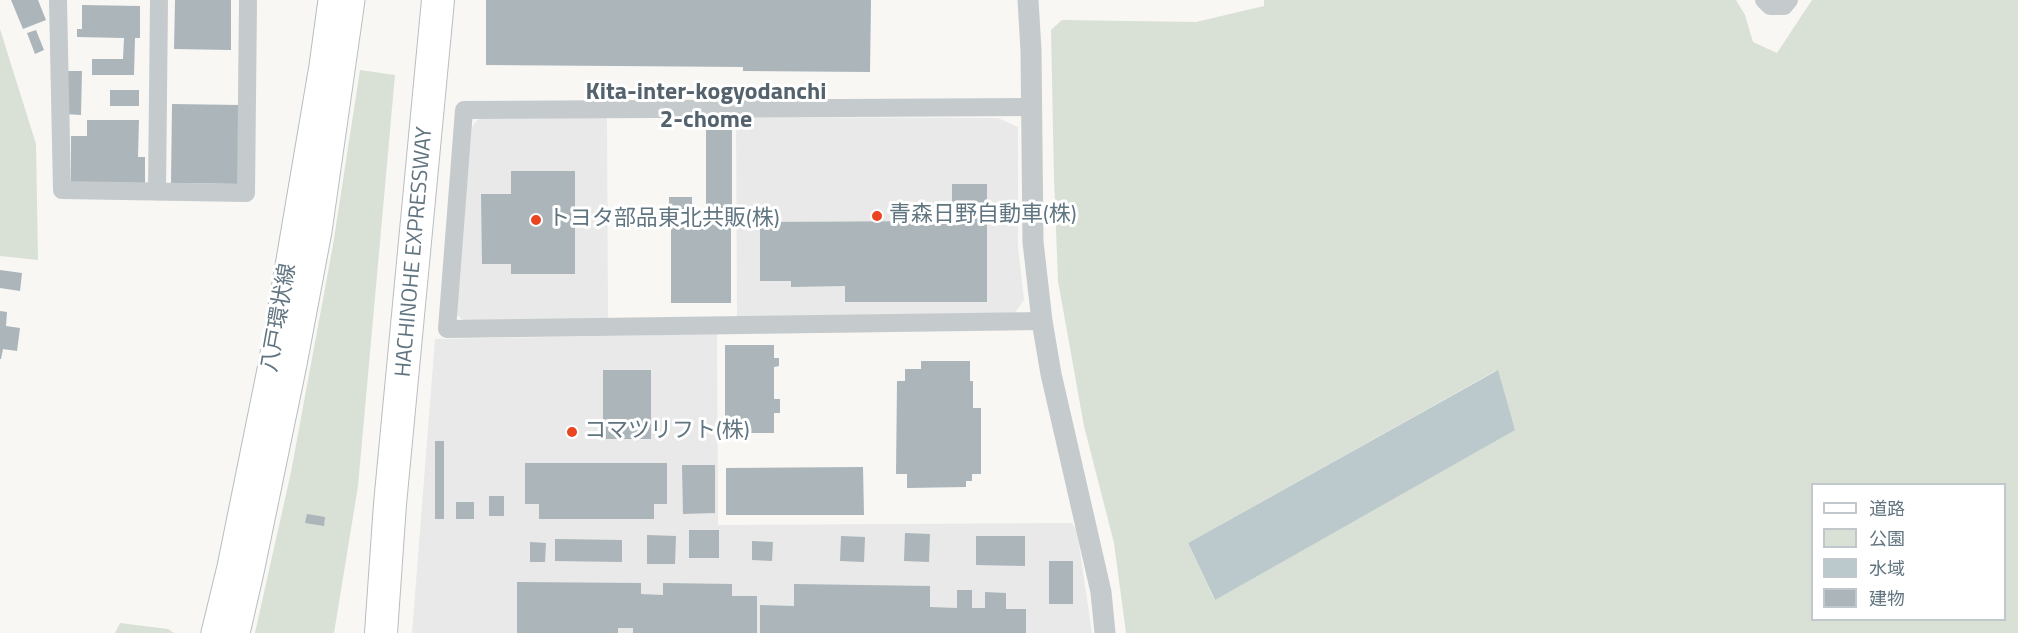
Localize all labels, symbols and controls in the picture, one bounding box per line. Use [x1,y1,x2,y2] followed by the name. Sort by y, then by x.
[586,79,826,135] district label: Kita-inter-kogyodanchi 2-chome
[391,126,439,378] street label: HACHINOHE EXPRESSWAY
[889,203,1077,229] place label: 青森日野自動車(株)
[548,207,780,233] place label: トヨタ部品東北共販(株)
[870,209,884,223] marker: 青森日野自動車(株)
[529,213,543,227] marker: トヨタ部品東北共販(株)
[257,262,303,374] street label: 八戸環状線
[584,419,750,445] place label: コマツリフト(株)
[565,425,579,439] marker: コマツリフト(株)
[1811,483,2006,621] legend
[1869,495,1905,522] text: 道路
[1869,525,1905,552] text: 公園
[1869,555,1905,582] text: 水域
[1869,585,1905,612] text: 建物

